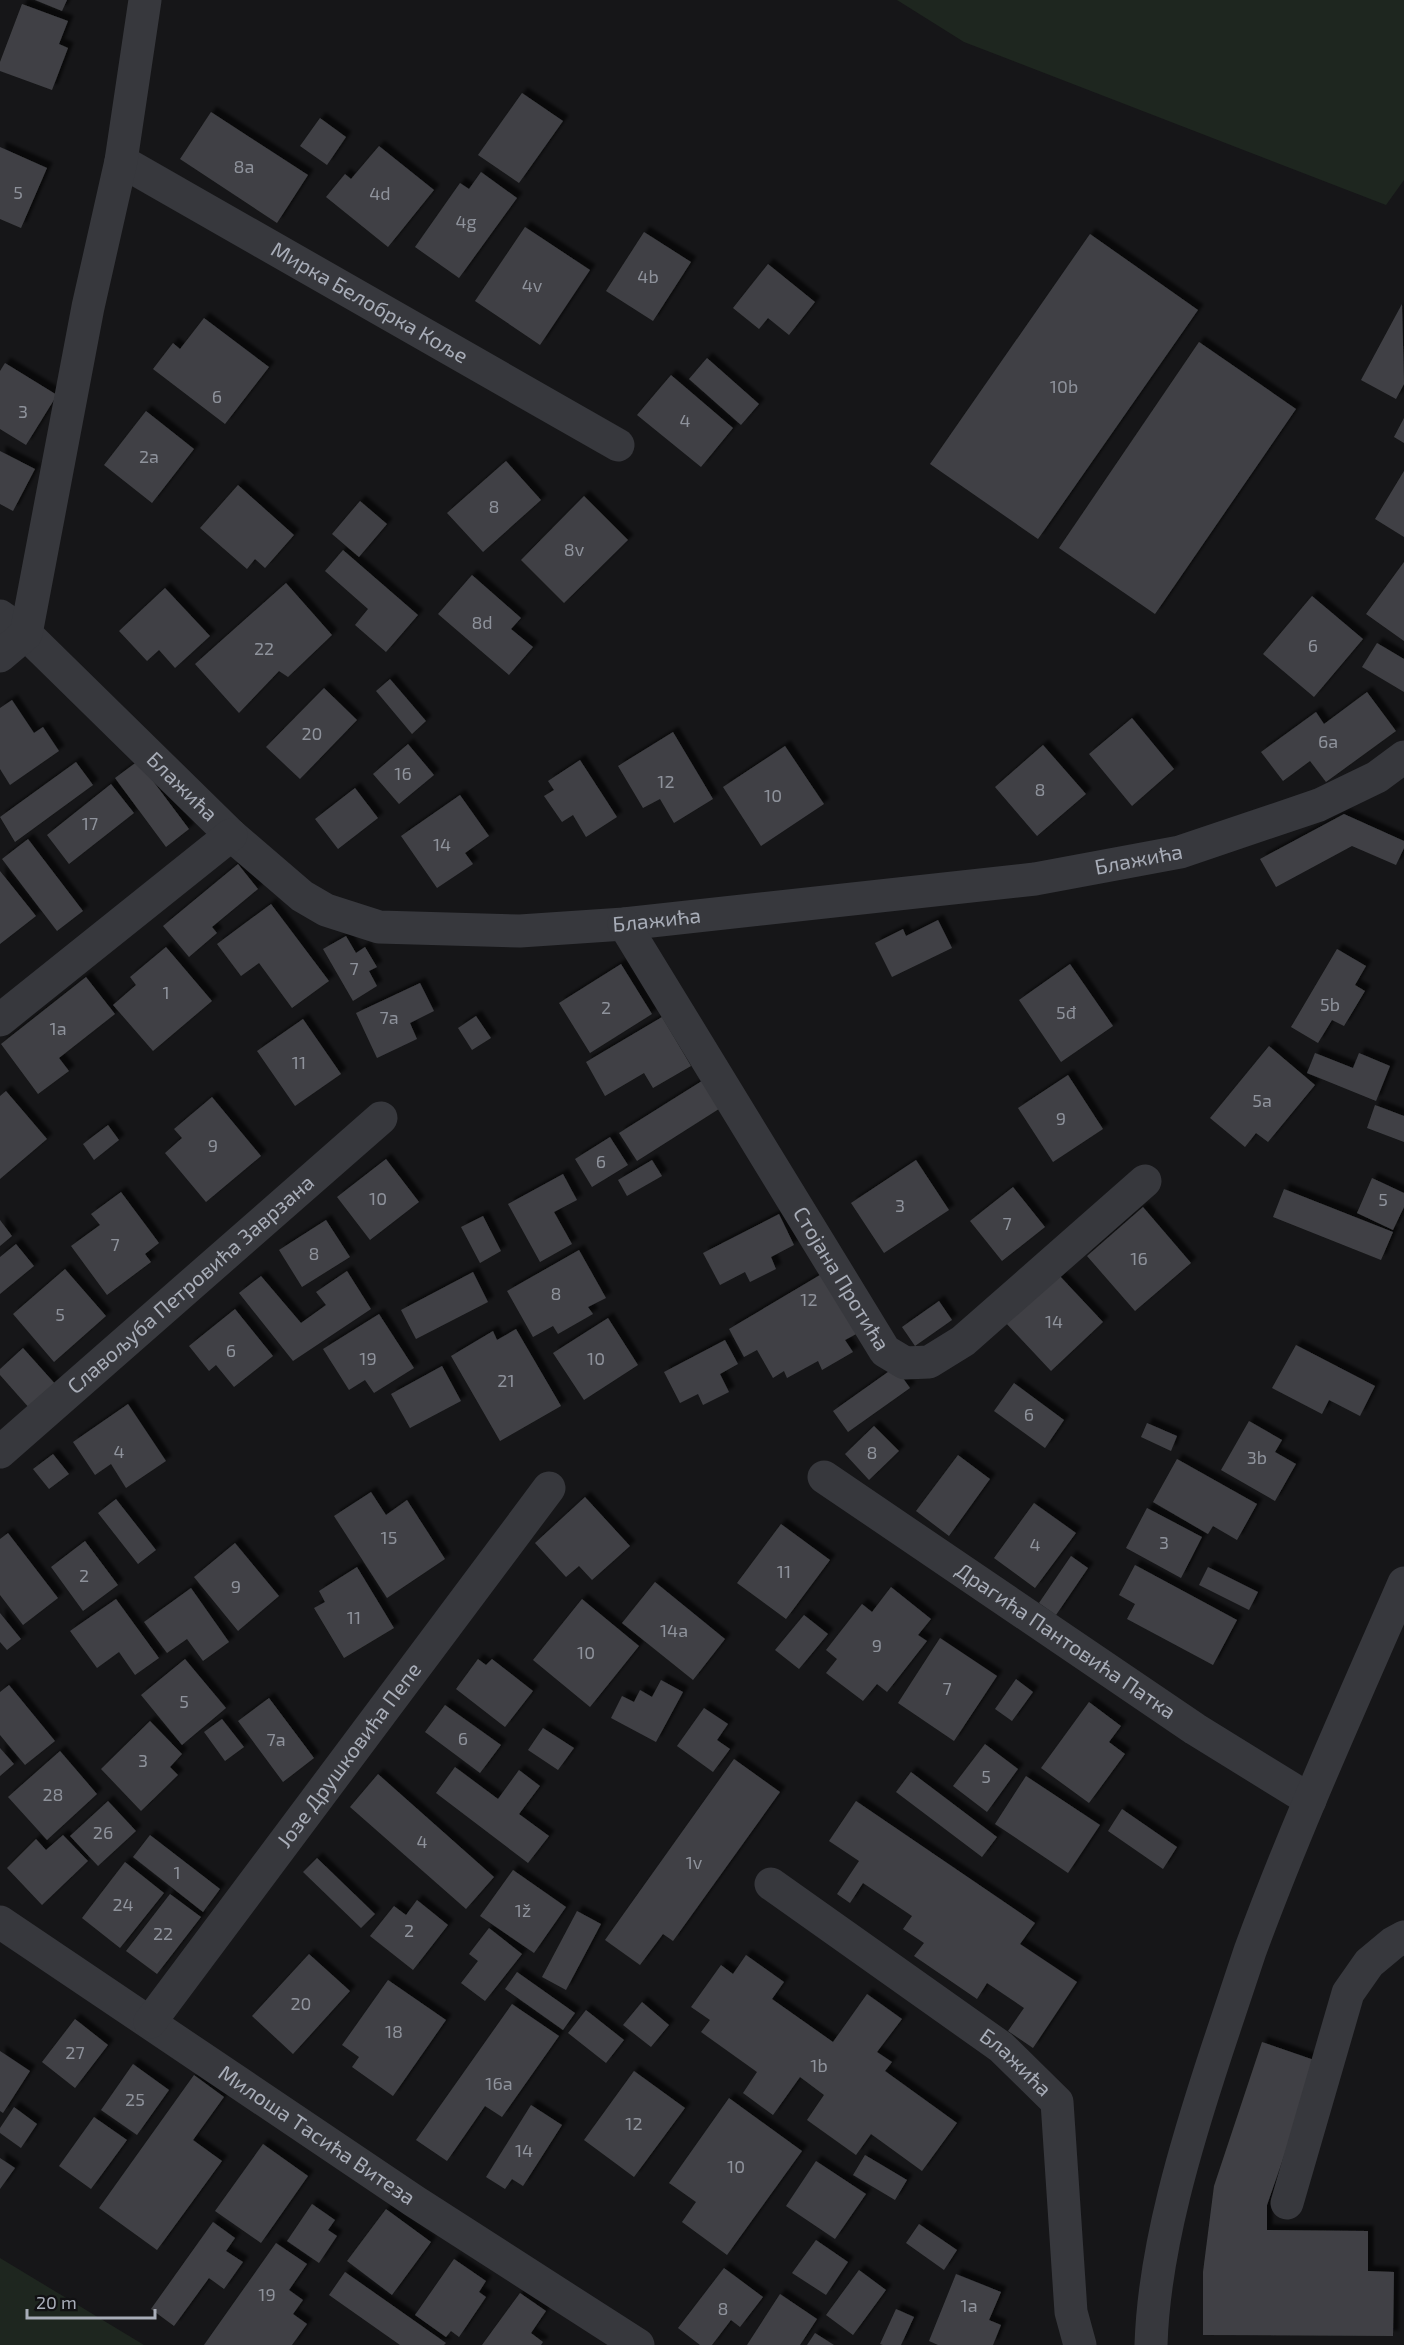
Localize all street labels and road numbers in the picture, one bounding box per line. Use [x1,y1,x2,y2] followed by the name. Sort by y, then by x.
[267,236,473,368] street label: Мирка Белобрка Коље
[143,746,223,826] street label: Блажића
[1092,838,1184,879] street label: Блажића
[612,902,702,936] street label: Блажића
[62,1169,318,1398] street label: Славољуба Петровића Заврзана
[789,1202,896,1355] street label: Стојана Протића
[952,1556,1181,1723] street label: Драгића Пантовића Патка
[271,1657,425,1852] street label: Јозе Друшковића Пепе
[976,2022,1058,2101] street label: Блажића
[215,2059,421,2209] street label: Милоша Тасића Витеза

